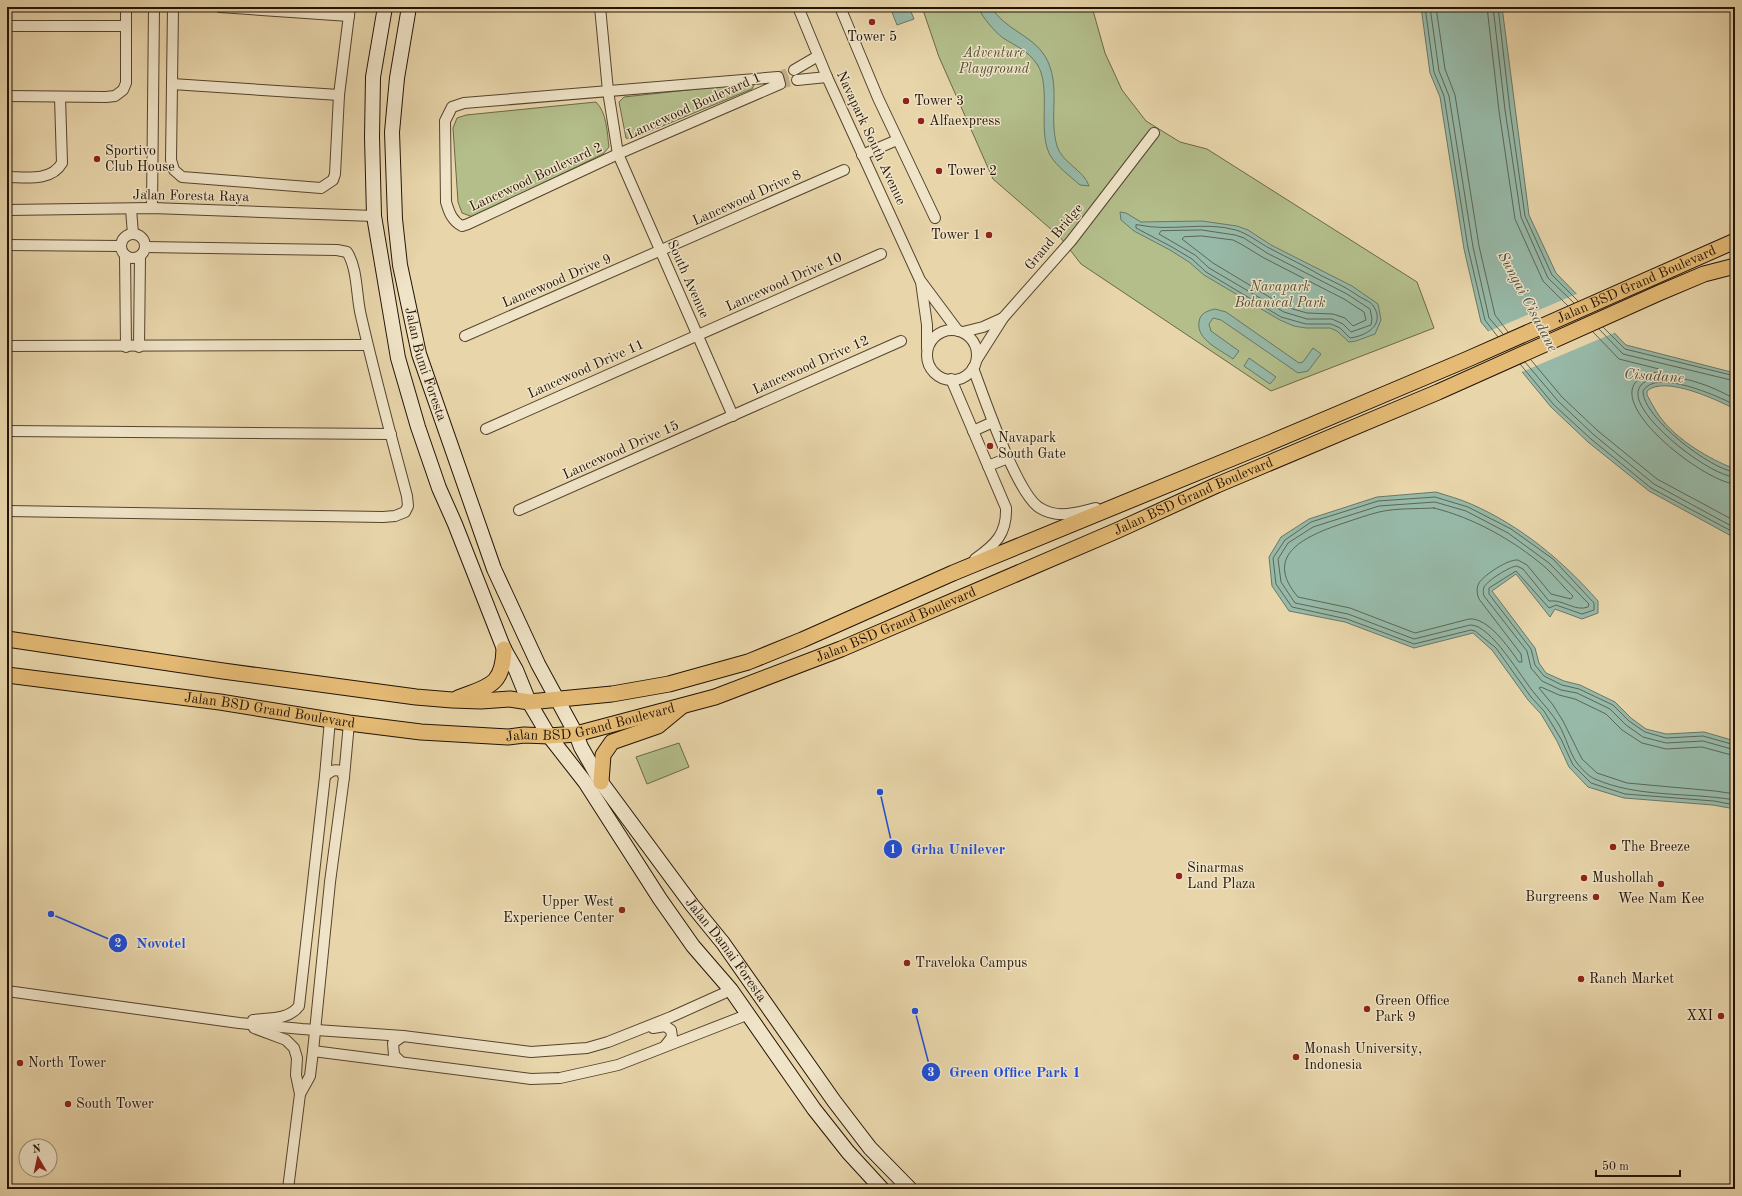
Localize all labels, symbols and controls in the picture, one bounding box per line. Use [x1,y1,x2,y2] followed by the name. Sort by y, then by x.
[867,17,877,27] marker: Tower 5
[847,30,897,44] place label: Tower 5
[958,46,1030,77] park label: Adventure Playground
[834,69,908,207] street label: Navapark South Avenue
[625,70,763,142] street label: Lancewood Boulevard 1
[914,94,964,108] place label: Tower 3
[901,96,911,106] marker: Tower 3
[929,114,1000,128] place label: Alfaexpress
[916,116,926,126] marker: Alfaexpress
[467,140,605,214] street label: Lancewood Boulevard 2
[105,144,175,174] place label: Sportivo Club House
[92,154,102,164] marker: Sportivo Club House
[947,164,997,178] place label: Tower 2
[934,166,944,176] marker: Tower 2
[691,168,803,228] street label: Lancewood Drive 8
[133,188,250,204] street label: Jalan Foresta Raya
[1022,201,1086,273] street label: Grand Bridge
[931,228,981,242] place label: Tower 1
[984,230,994,240] marker: Tower 1
[665,238,711,320] street label: South Avenue
[1554,243,1718,326] street label: Jalan BSD Grand Boulevard
[1494,249,1560,355] water label: Sungai Cisadane
[724,250,844,314] street label: Lancewood Drive 10
[500,252,614,310] street label: Lancewood Drive 9
[1233,280,1326,310] park label: Navapark Botanical Park
[402,306,449,423] street label: Jalan Bumi Foresta
[751,333,871,397] street label: Lancewood Drive 12
[526,337,646,401] street label: Lancewood Drive 11
[1623,367,1685,387] water label: Cisadane
[561,418,681,482] street label: Lancewood Drive 15
[998,431,1066,461] place label: Navapark South Gate
[985,441,995,451] marker: Navapark South Gate
[1112,455,1275,538] street label: Jalan BSD Grand Boulevard
[814,585,978,665] street label: Jalan BSD Grand Boulevard
[183,691,356,731] street label: Jalan BSD Grand Boulevard
[505,701,676,744] street label: Jalan BSD Grand Boulevard
[883,835,1013,862] callout: Grha Unilever
[1621,840,1690,854] place label: The Breeze
[1608,842,1618,852] marker: The Breeze
[911,843,1006,858] text: Grha Unilever
[890,844,896,856] text: 1
[1187,861,1255,891] place label: Sinarmas Land Plaza
[1174,871,1184,881] marker: Sinarmas Land Plaza
[1592,871,1654,885] place label: Mushollah
[1579,873,1589,883] marker: Mushollah
[1656,879,1666,889] marker: Wee Nam Kee
[1525,890,1588,904] place label: Burgreens
[1591,892,1601,902] marker: Burgreens
[1618,892,1704,906] place label: Wee Nam Kee
[503,895,614,925] place label: Upper West Experience Center
[682,895,769,1004] street label: Jalan Damai Foresta
[617,905,627,915] marker: Upper West Experience Center
[108,930,194,957] callout: Novotel
[136,937,186,952] text: Novotel
[115,938,122,950] text: 2
[915,956,1027,970] place label: Traveloka Campus
[902,958,912,968] marker: Traveloka Campus
[1589,972,1674,986] place label: Ranch Market
[1576,974,1586,984] marker: Ranch Market
[1375,994,1450,1024] place label: Green Office Park 9
[1362,1004,1372,1014] marker: Green Office Park 9
[1686,1009,1713,1023] place label: XXI
[1716,1011,1726,1021] marker: XXI
[1304,1042,1422,1072] place label: Monash University, Indonesia
[1291,1052,1301,1062] marker: Monash University, Indonesia
[28,1056,106,1070] place label: North Tower
[15,1058,25,1068] marker: North Tower
[921,1058,1089,1085] callout: Green Office Park 1
[949,1066,1081,1081] text: Green Office Park 1
[928,1067,935,1079] text: 3
[76,1097,154,1111] place label: South Tower
[63,1099,73,1109] marker: South Tower
[18,1138,58,1178] north arrow
[32,1143,42,1156] text: N
[1596,1152,1680,1178] scale bar
[1602,1160,1629,1173] text: 50 m

